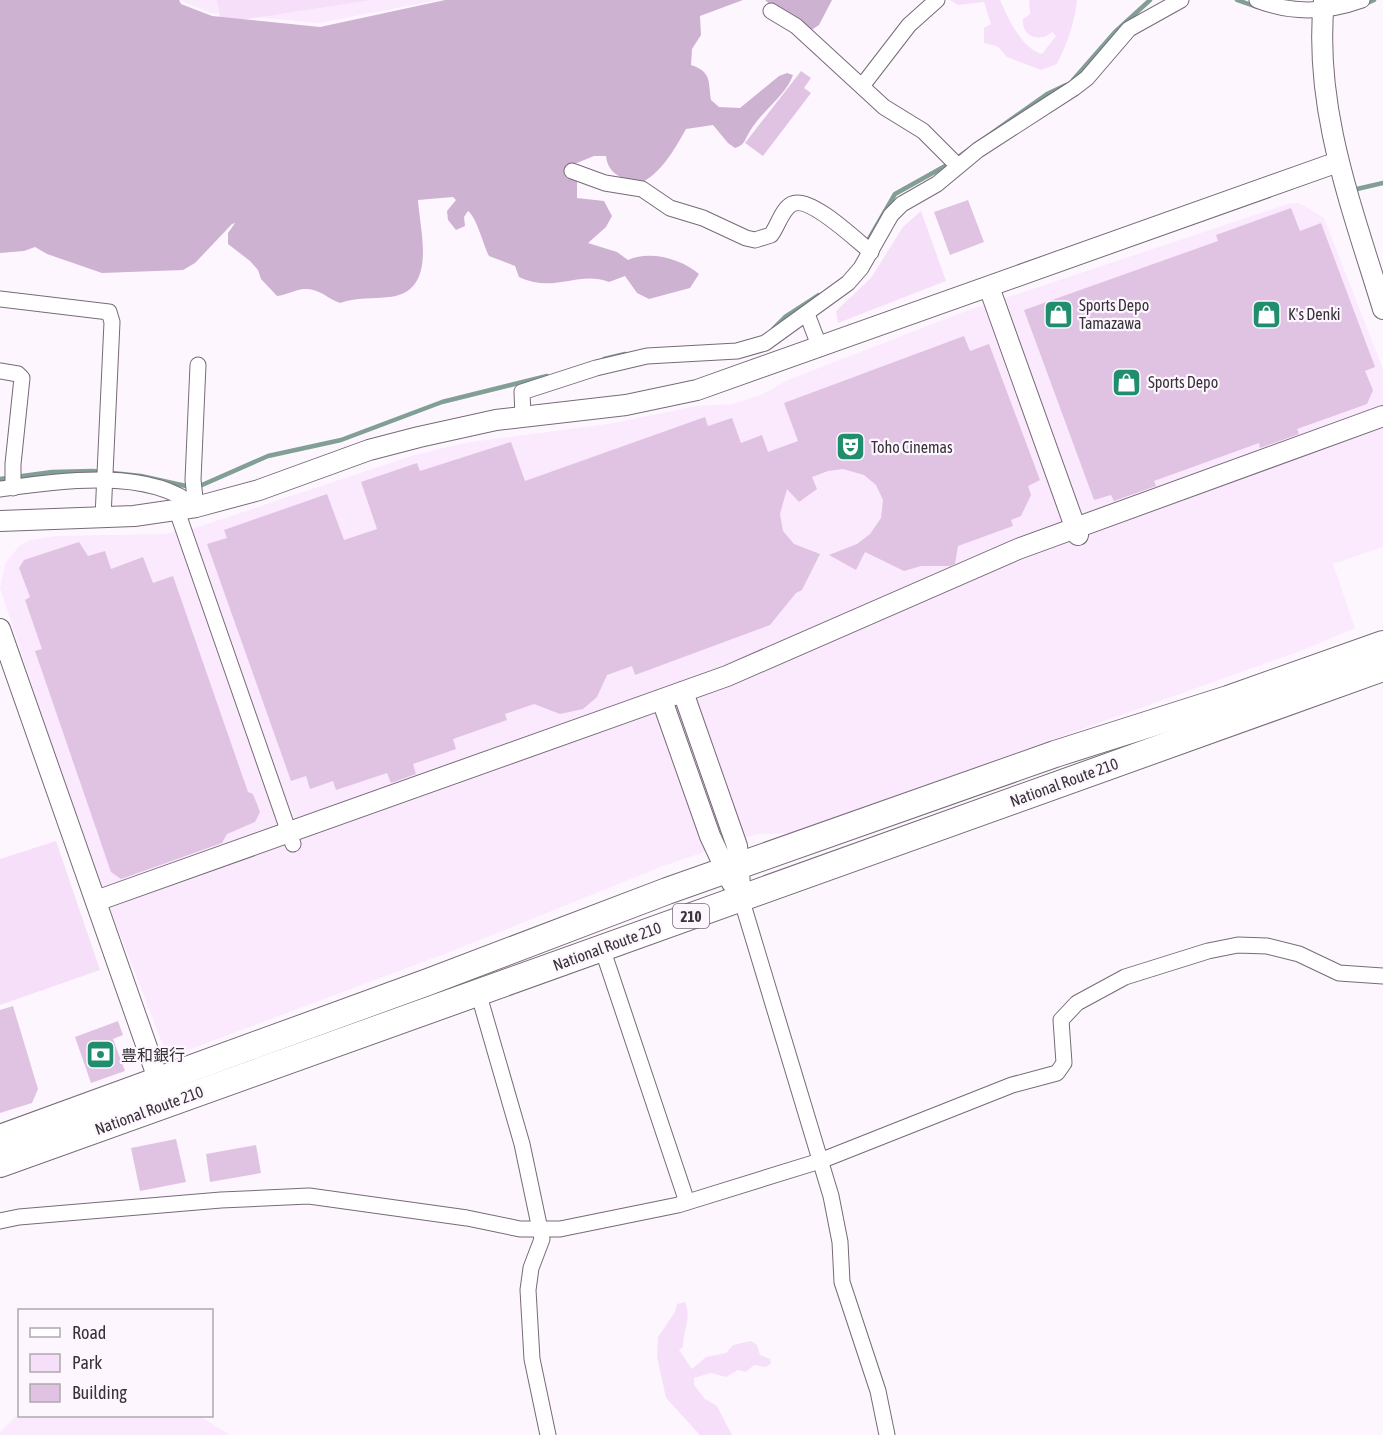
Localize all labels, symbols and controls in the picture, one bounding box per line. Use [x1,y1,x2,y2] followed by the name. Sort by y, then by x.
[1079,296,1149,332] place label: Sports Depo Tamazawa
[1042,298,1074,330] shop icon: Sports Depo Tamazawa
[1251,298,1283,330] shop icon: K's Denki
[1288,305,1341,323] place label: K's Denki
[1111,366,1143,398] shop icon: Sports Depo
[1148,373,1218,392] place label: Sports Depo
[834,431,866,463] theatre icon: Toho Cinemas
[871,438,953,456] place label: Toho Cinemas
[1007,754,1121,810] street label: National Route 210
[673,904,709,928] road number: 210
[550,918,664,974] street label: National Route 210
[84,1039,116,1071] bank icon: 豊和銀行
[121,1046,185,1064] place label: 豊和銀行
[92,1082,206,1138] street label: National Route 210
[18,1309,213,1417] legend
[72,1322,106,1343] text: Road
[72,1352,102,1373] text: Park
[72,1382,127,1403] text: Building

